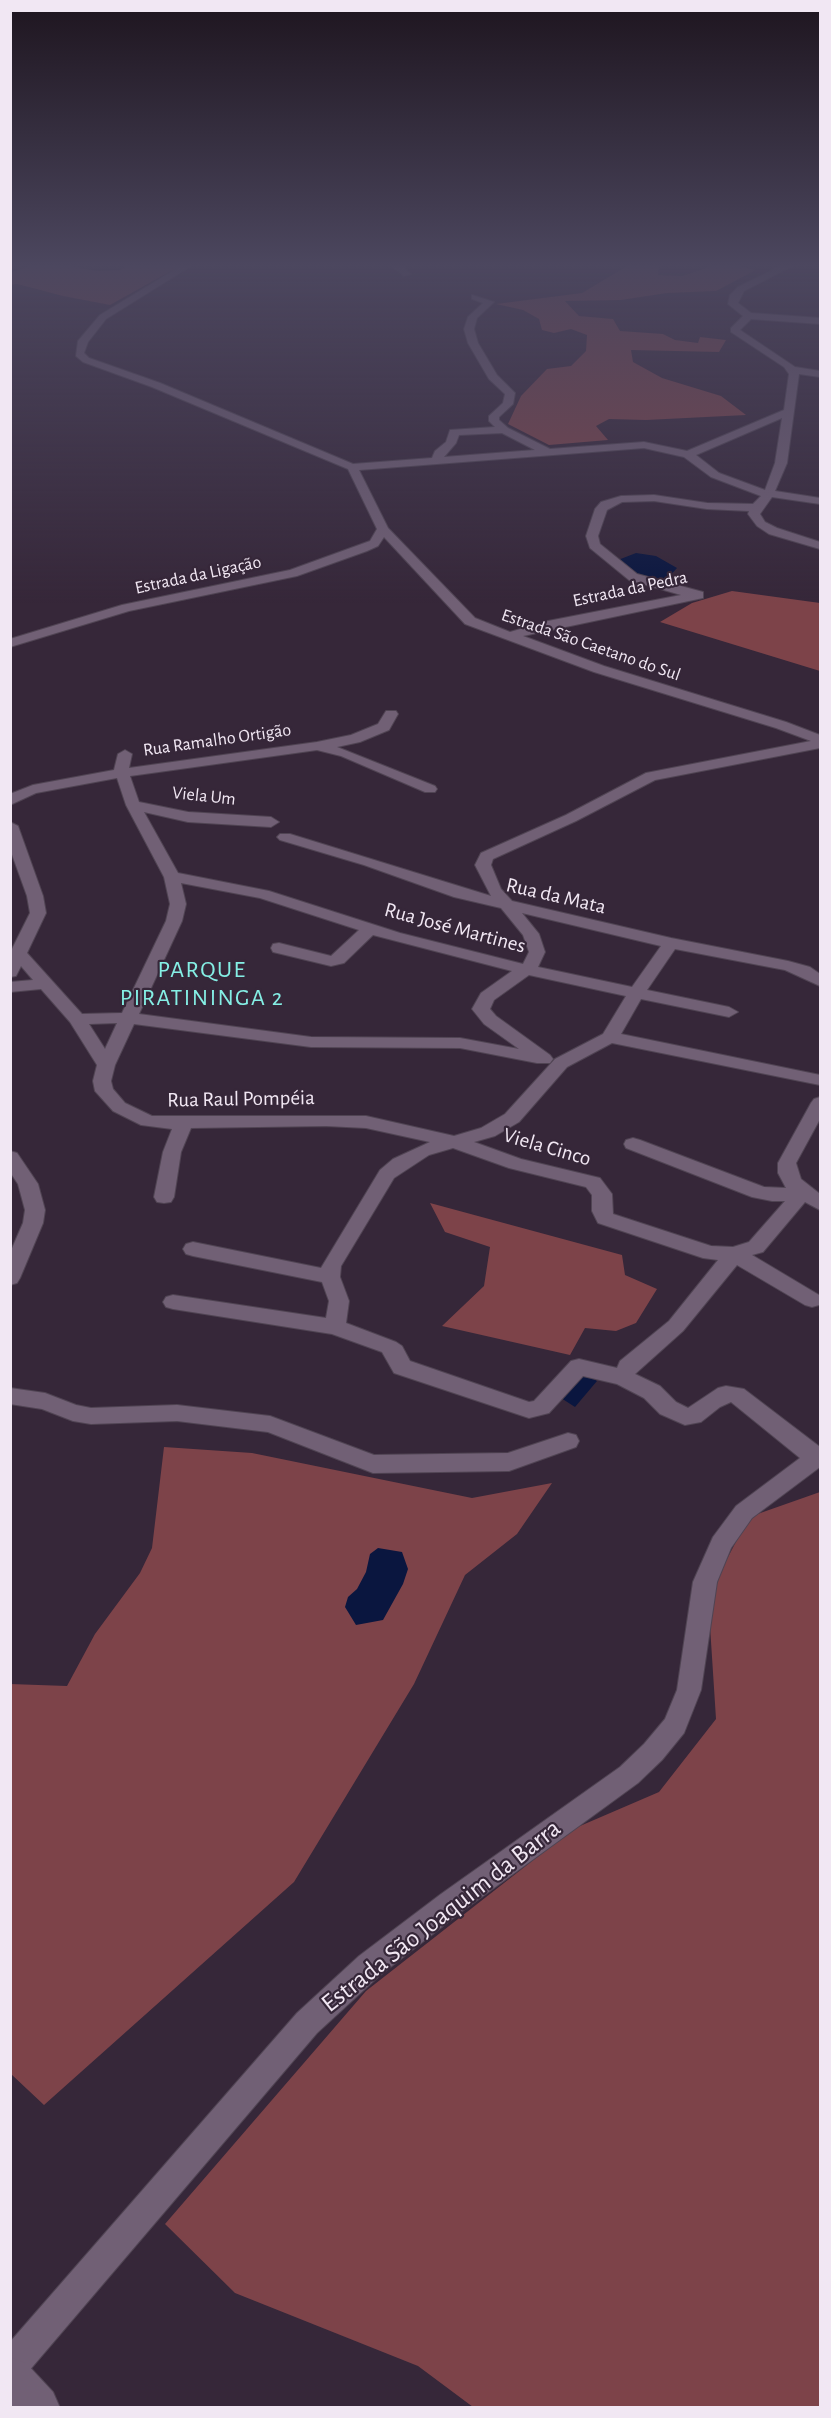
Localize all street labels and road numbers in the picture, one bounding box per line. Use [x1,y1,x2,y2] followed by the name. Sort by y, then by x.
[133,551,263,599] street label: Estrada da Ligação
[571,566,689,612] street label: Estrada da Pedra
[499,604,683,686] street label: Estrada São Caetano do Sul
[142,719,292,761] street label: Rua Ramalho Ortigão
[171,782,237,810] street label: Viela Um
[504,872,608,920] street label: Rua da Mata
[382,897,528,959] street label: Rua José Martines
[167,1085,315,1113] street label: Rua Raul Pompéia
[500,1122,594,1172] street label: Viela Cinco
[315,1813,567,2019] street label: Estrada São Joaquim da Barra

